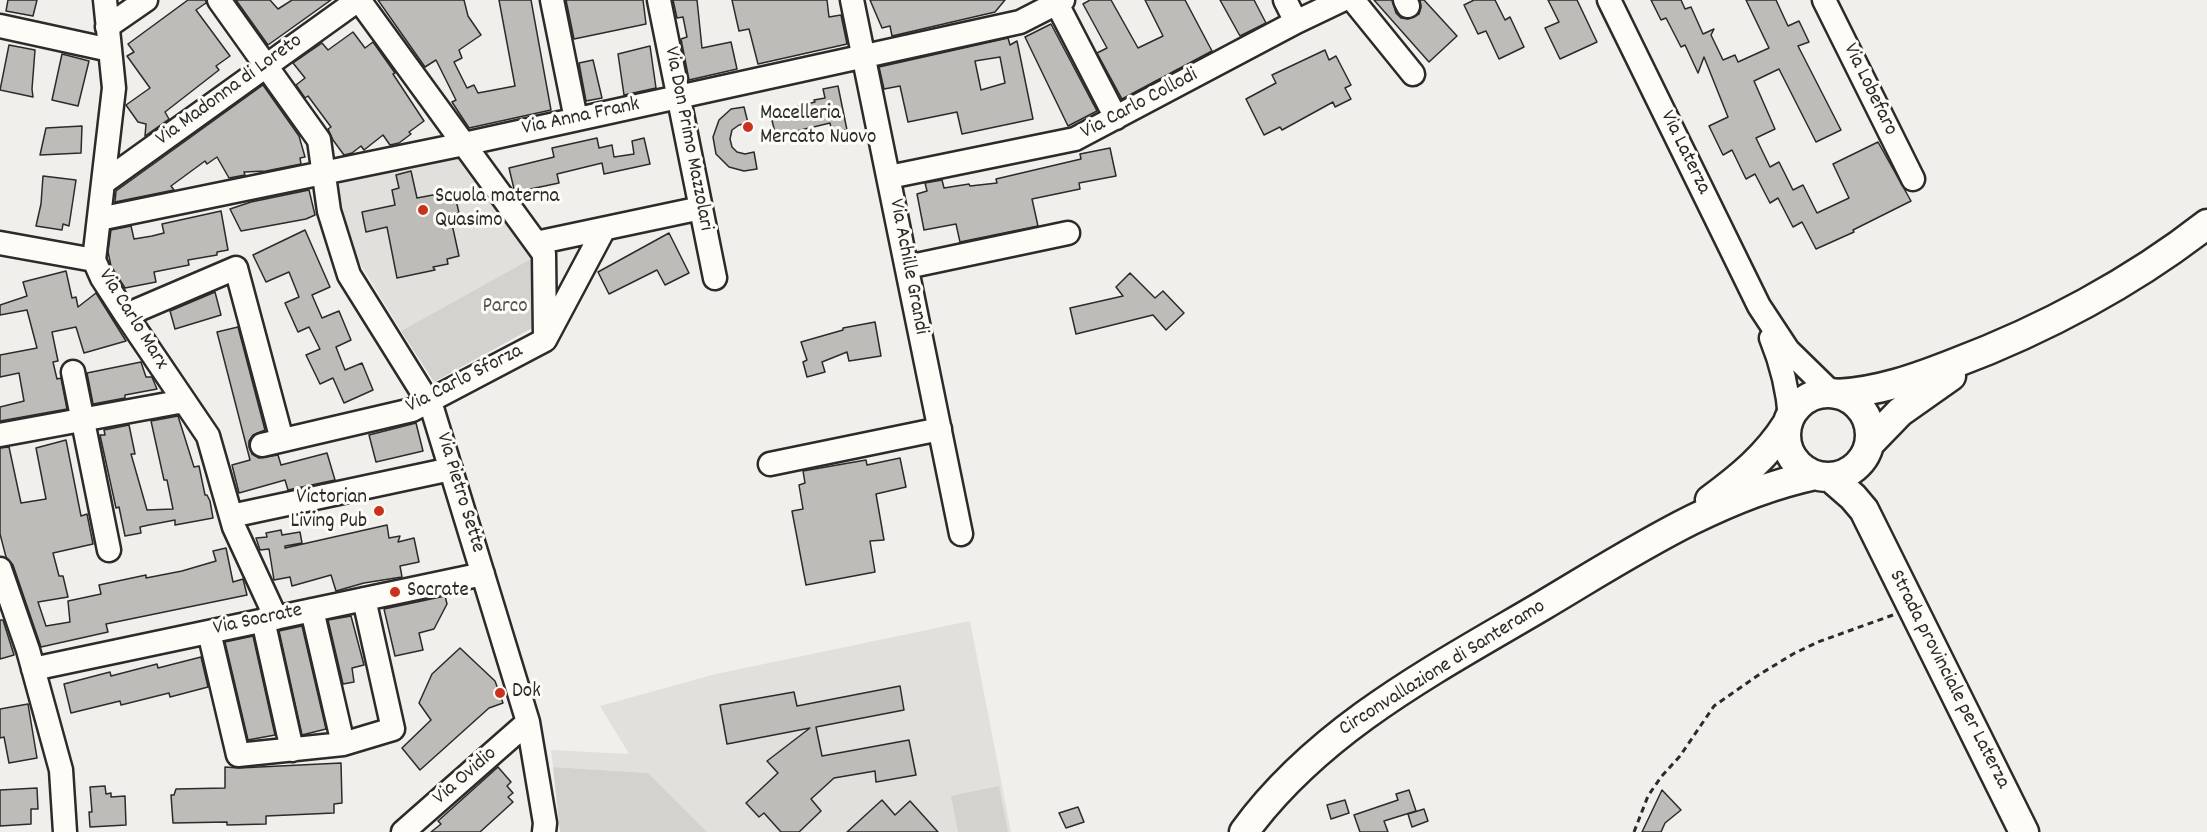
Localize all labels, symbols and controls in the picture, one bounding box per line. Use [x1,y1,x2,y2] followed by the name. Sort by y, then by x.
[152,30,308,152] street label: Via Madonna di Loreto
[1836,40,1902,140] street label: Via Lobefaro
[657,45,717,233] street label: Via Don Primo Mazzolari
[1077,64,1203,146] street label: Via Carlo Collodi
[520,93,642,143] street label: Via Anna Frank
[760,102,876,152] place label: Macelleria Mercato Nuovo
[1653,107,1715,199] street label: Via Laterza
[741,120,755,134] marker: Macelleria Mercato Nuovo
[435,185,559,235] place label: Scuola materna Quasimo
[881,197,933,337] street label: Via Achille Grandi
[416,203,430,217] marker: Scuola materna Quasimo
[91,265,173,375] street label: Via Carlo Marx
[483,295,527,321] park label: Parco
[403,340,527,420] street label: Via Carlo Sforza
[429,430,489,556] street label: Via Pietro Sette
[291,486,367,536] place label: Victorian Living Pub
[372,504,386,518] marker: Victorian Living Pub
[1882,566,2014,794] street label: Strada provinciale per Laterza
[407,579,469,605] place label: Socrate
[388,585,402,599] marker: Socrate
[1335,595,1551,743] street label: Circonvallazione di Santeramo
[211,599,305,643] street label: Via Socrate
[512,680,541,706] place label: Dok
[493,686,507,700] marker: Dok
[429,742,503,812] street label: Via Ovidio

